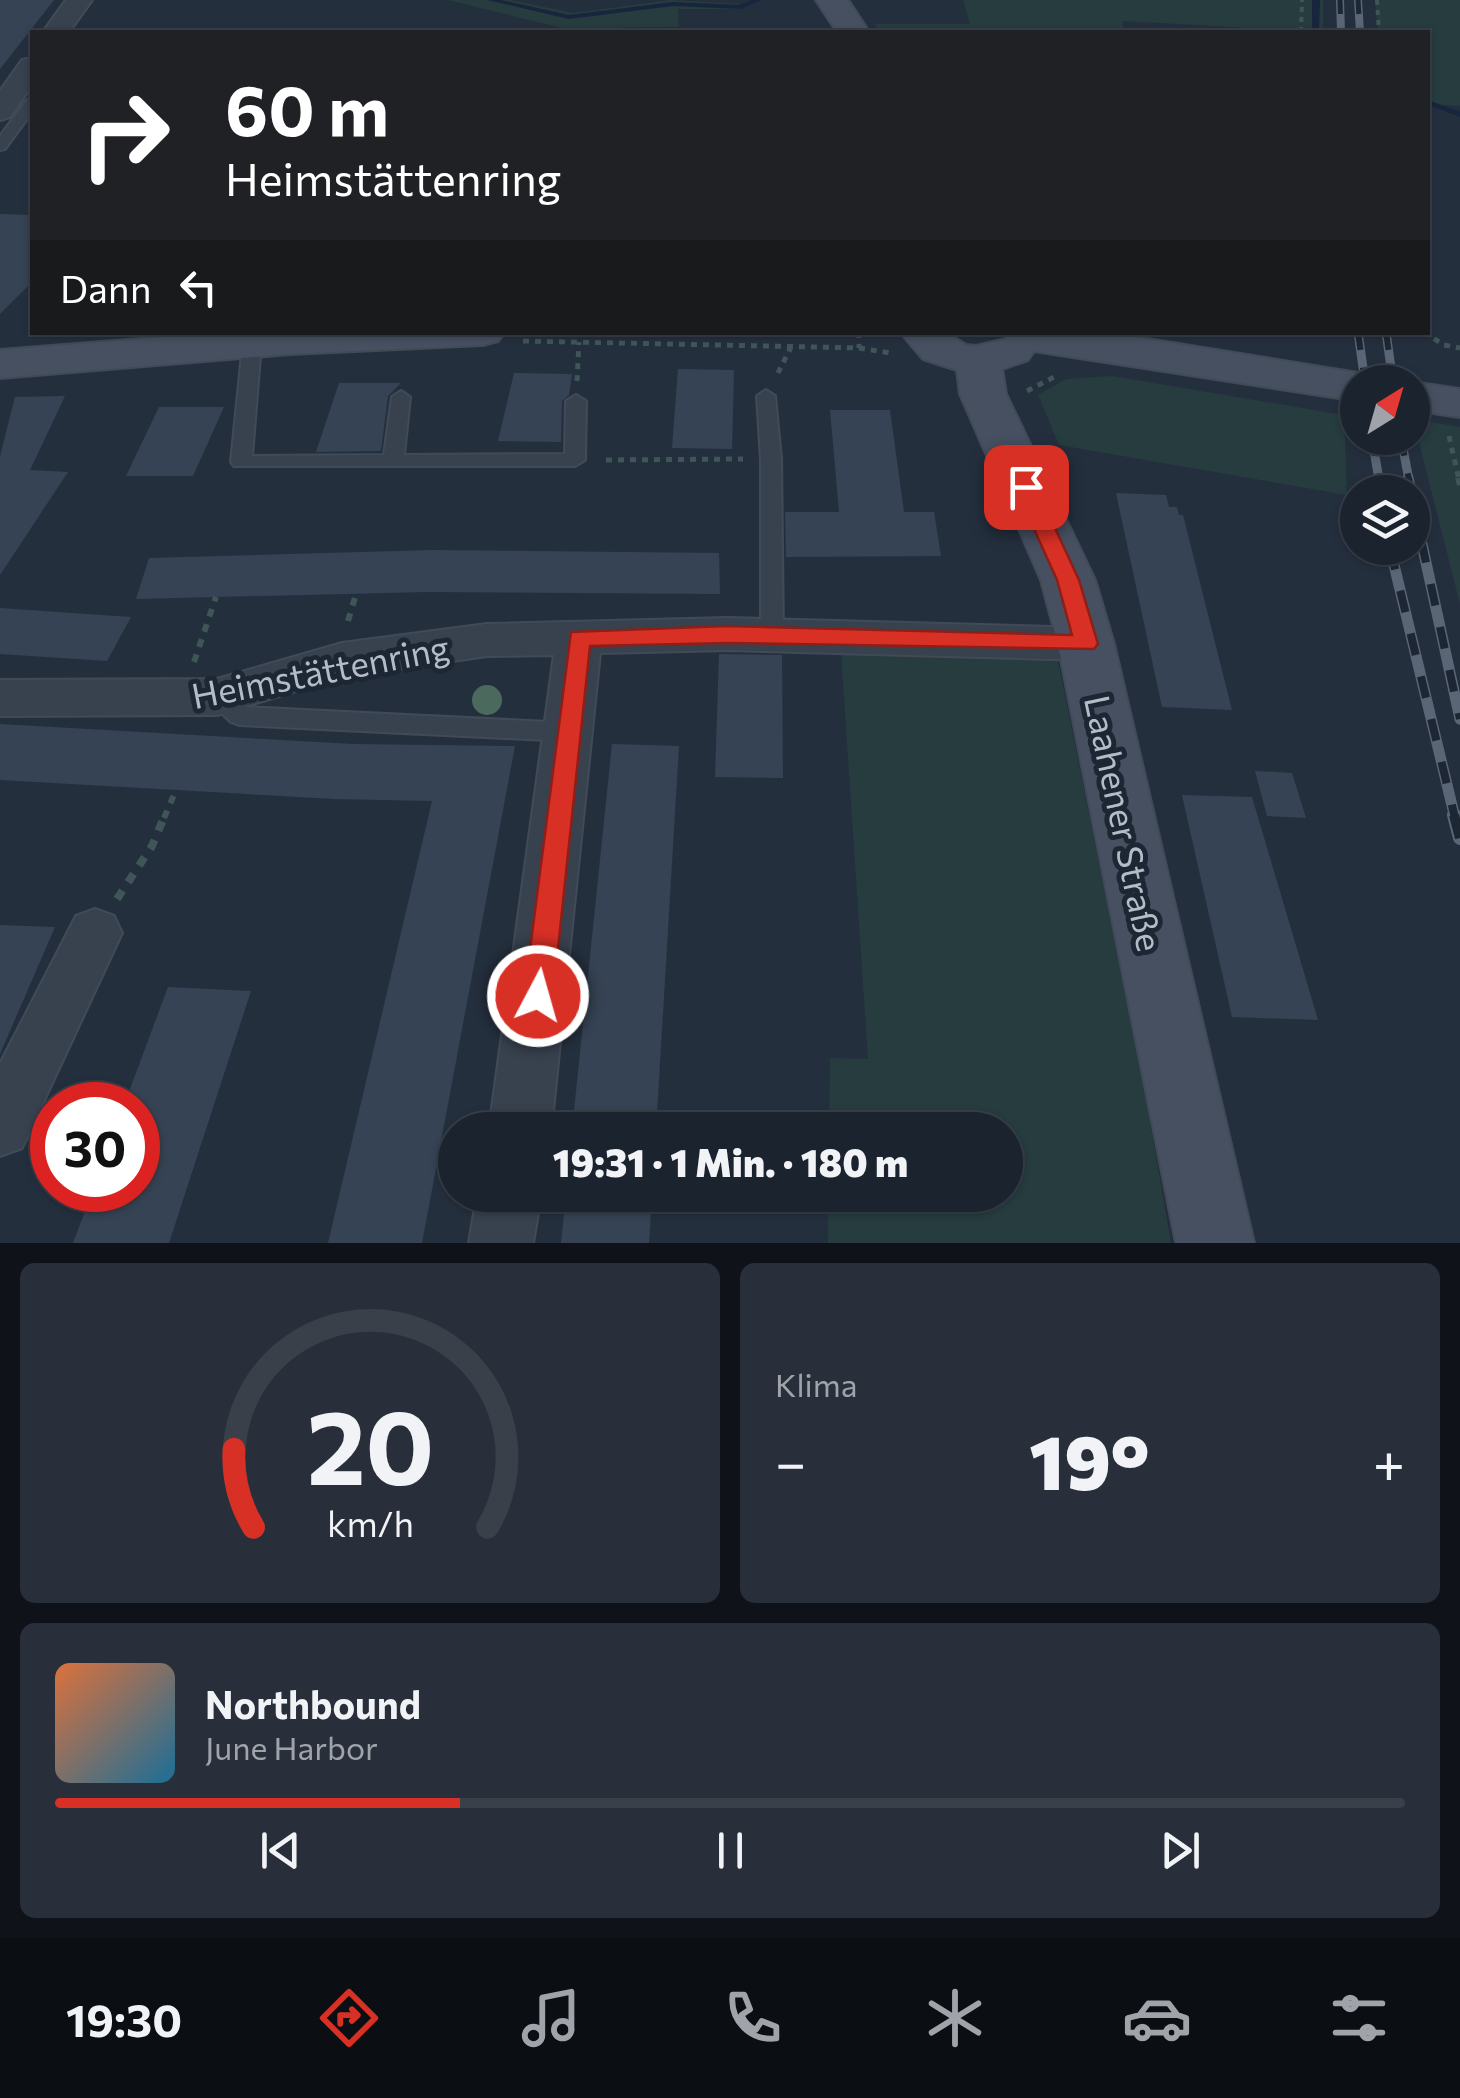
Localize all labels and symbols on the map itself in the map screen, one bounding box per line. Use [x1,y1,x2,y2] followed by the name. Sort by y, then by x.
[1340,365,1430,455] north arrow
[984,445,1069,530] pin
[188,624,452,716] street label: Heimstättenring
[1077,691,1173,955] street label: Laahener Straße
[486,944,590,1048] position arrow
[30,1082,160,1212] speed limit sign: 30

